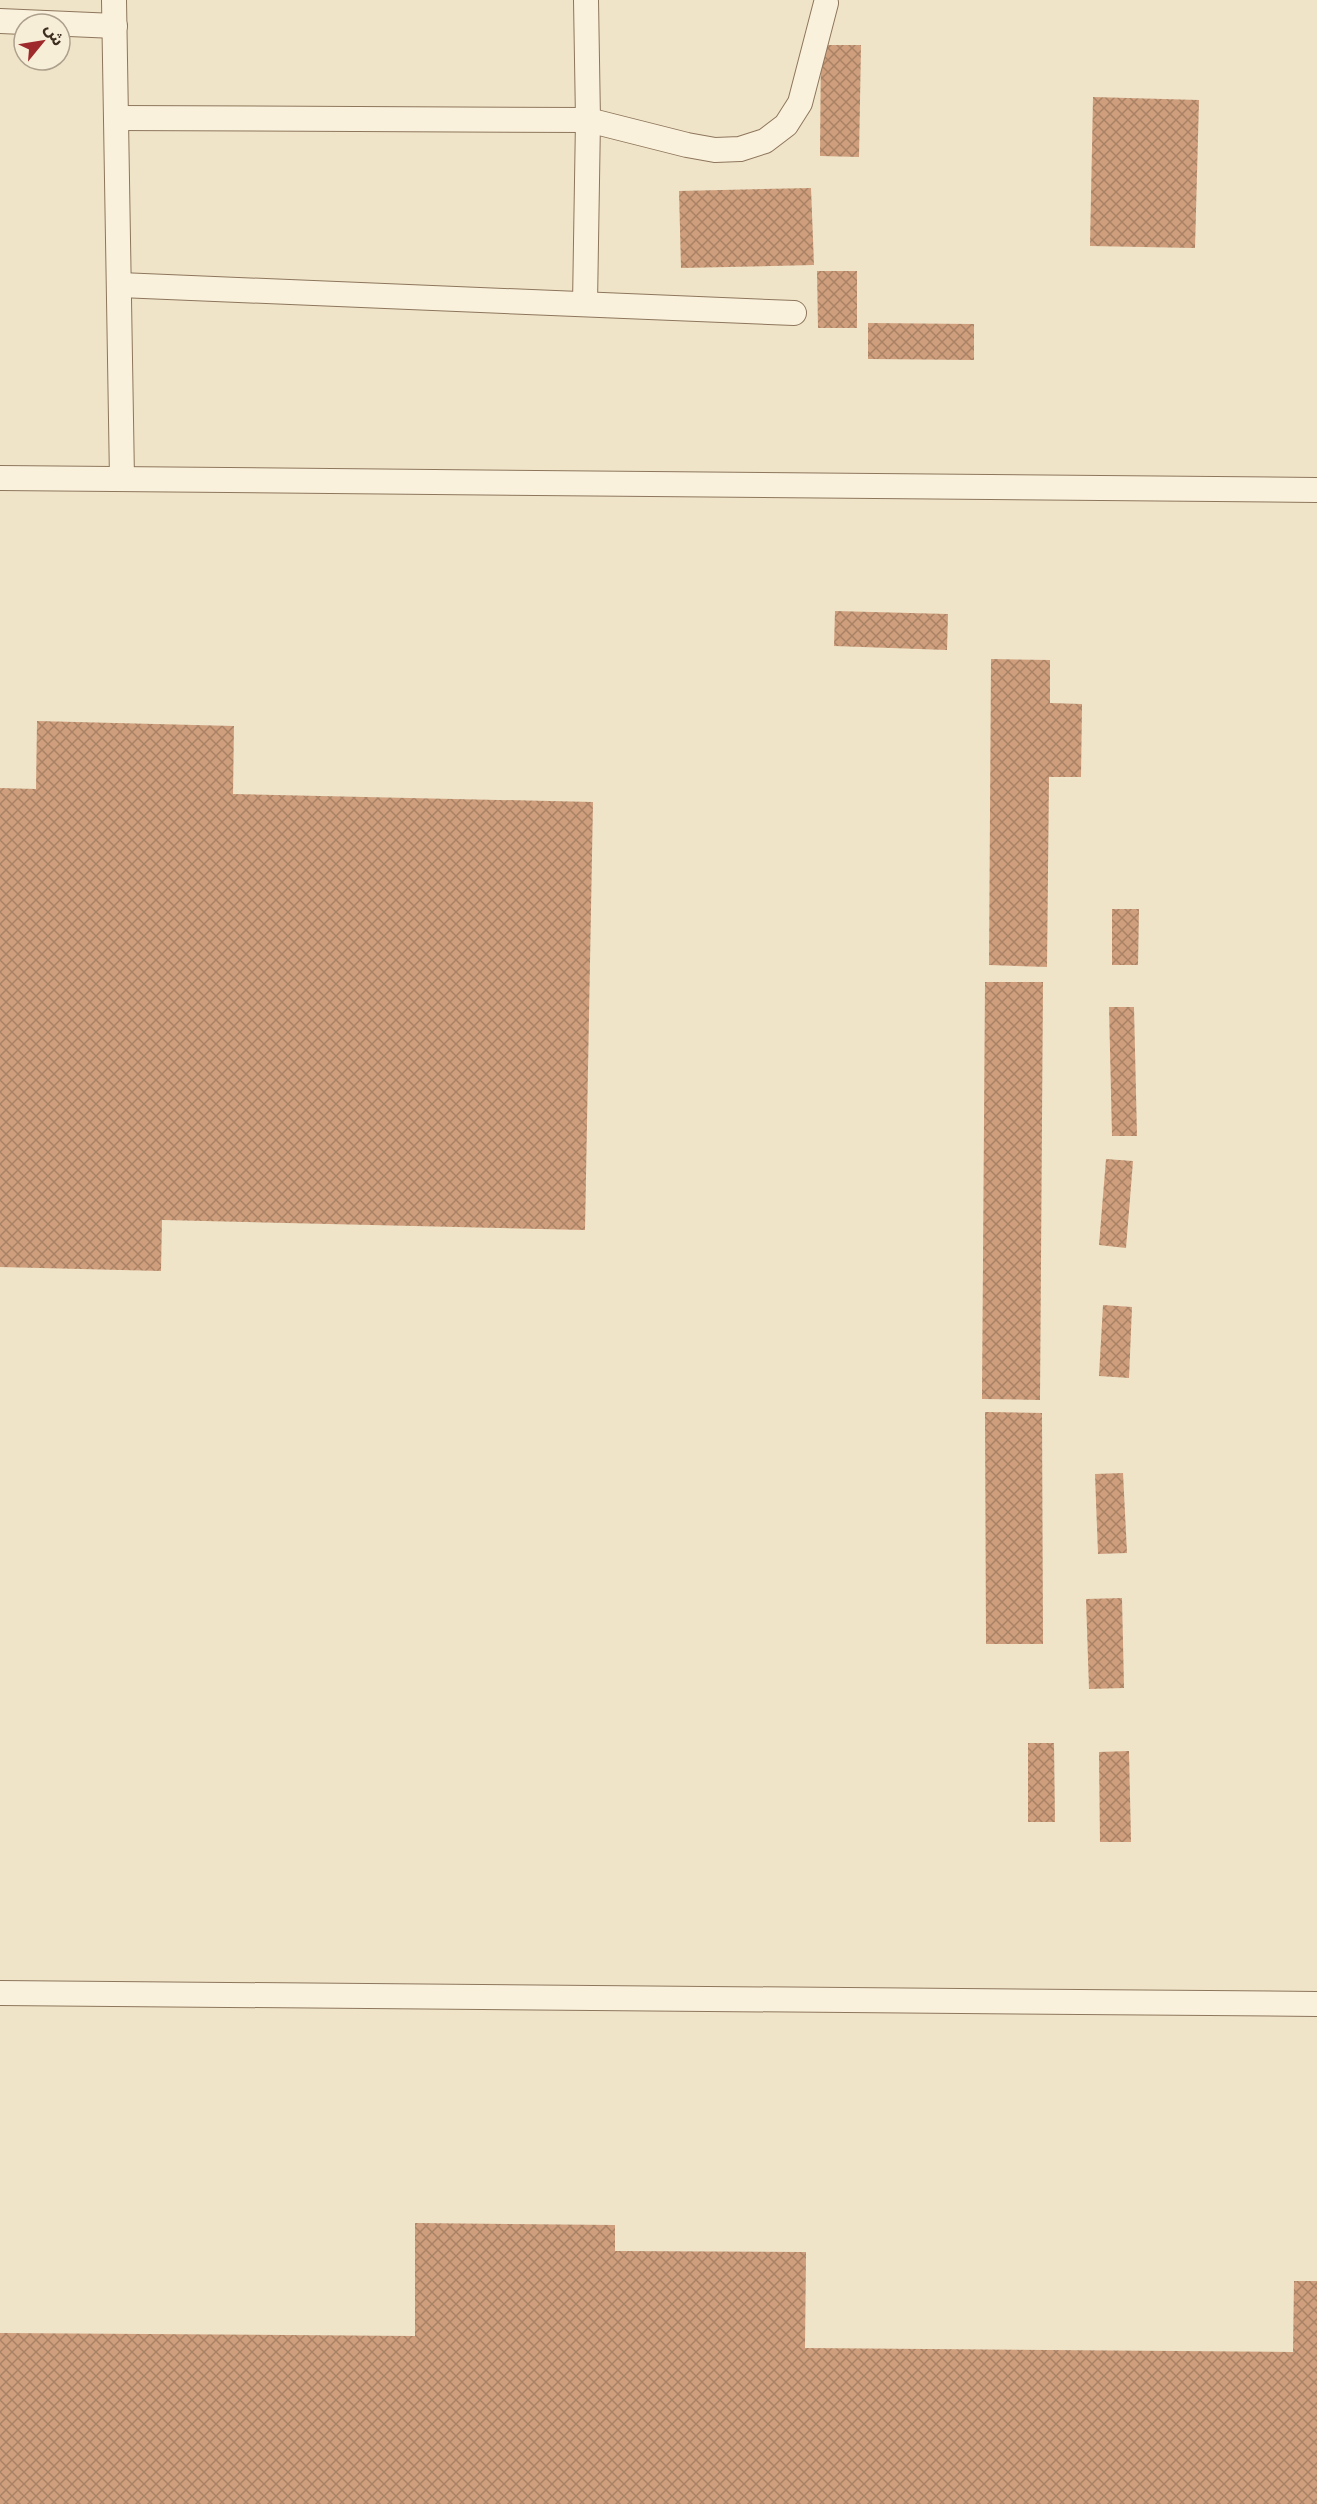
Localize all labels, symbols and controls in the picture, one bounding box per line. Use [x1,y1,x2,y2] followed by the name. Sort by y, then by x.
[12,12,72,72] north arrow
[40,20,70,50] text: ش

